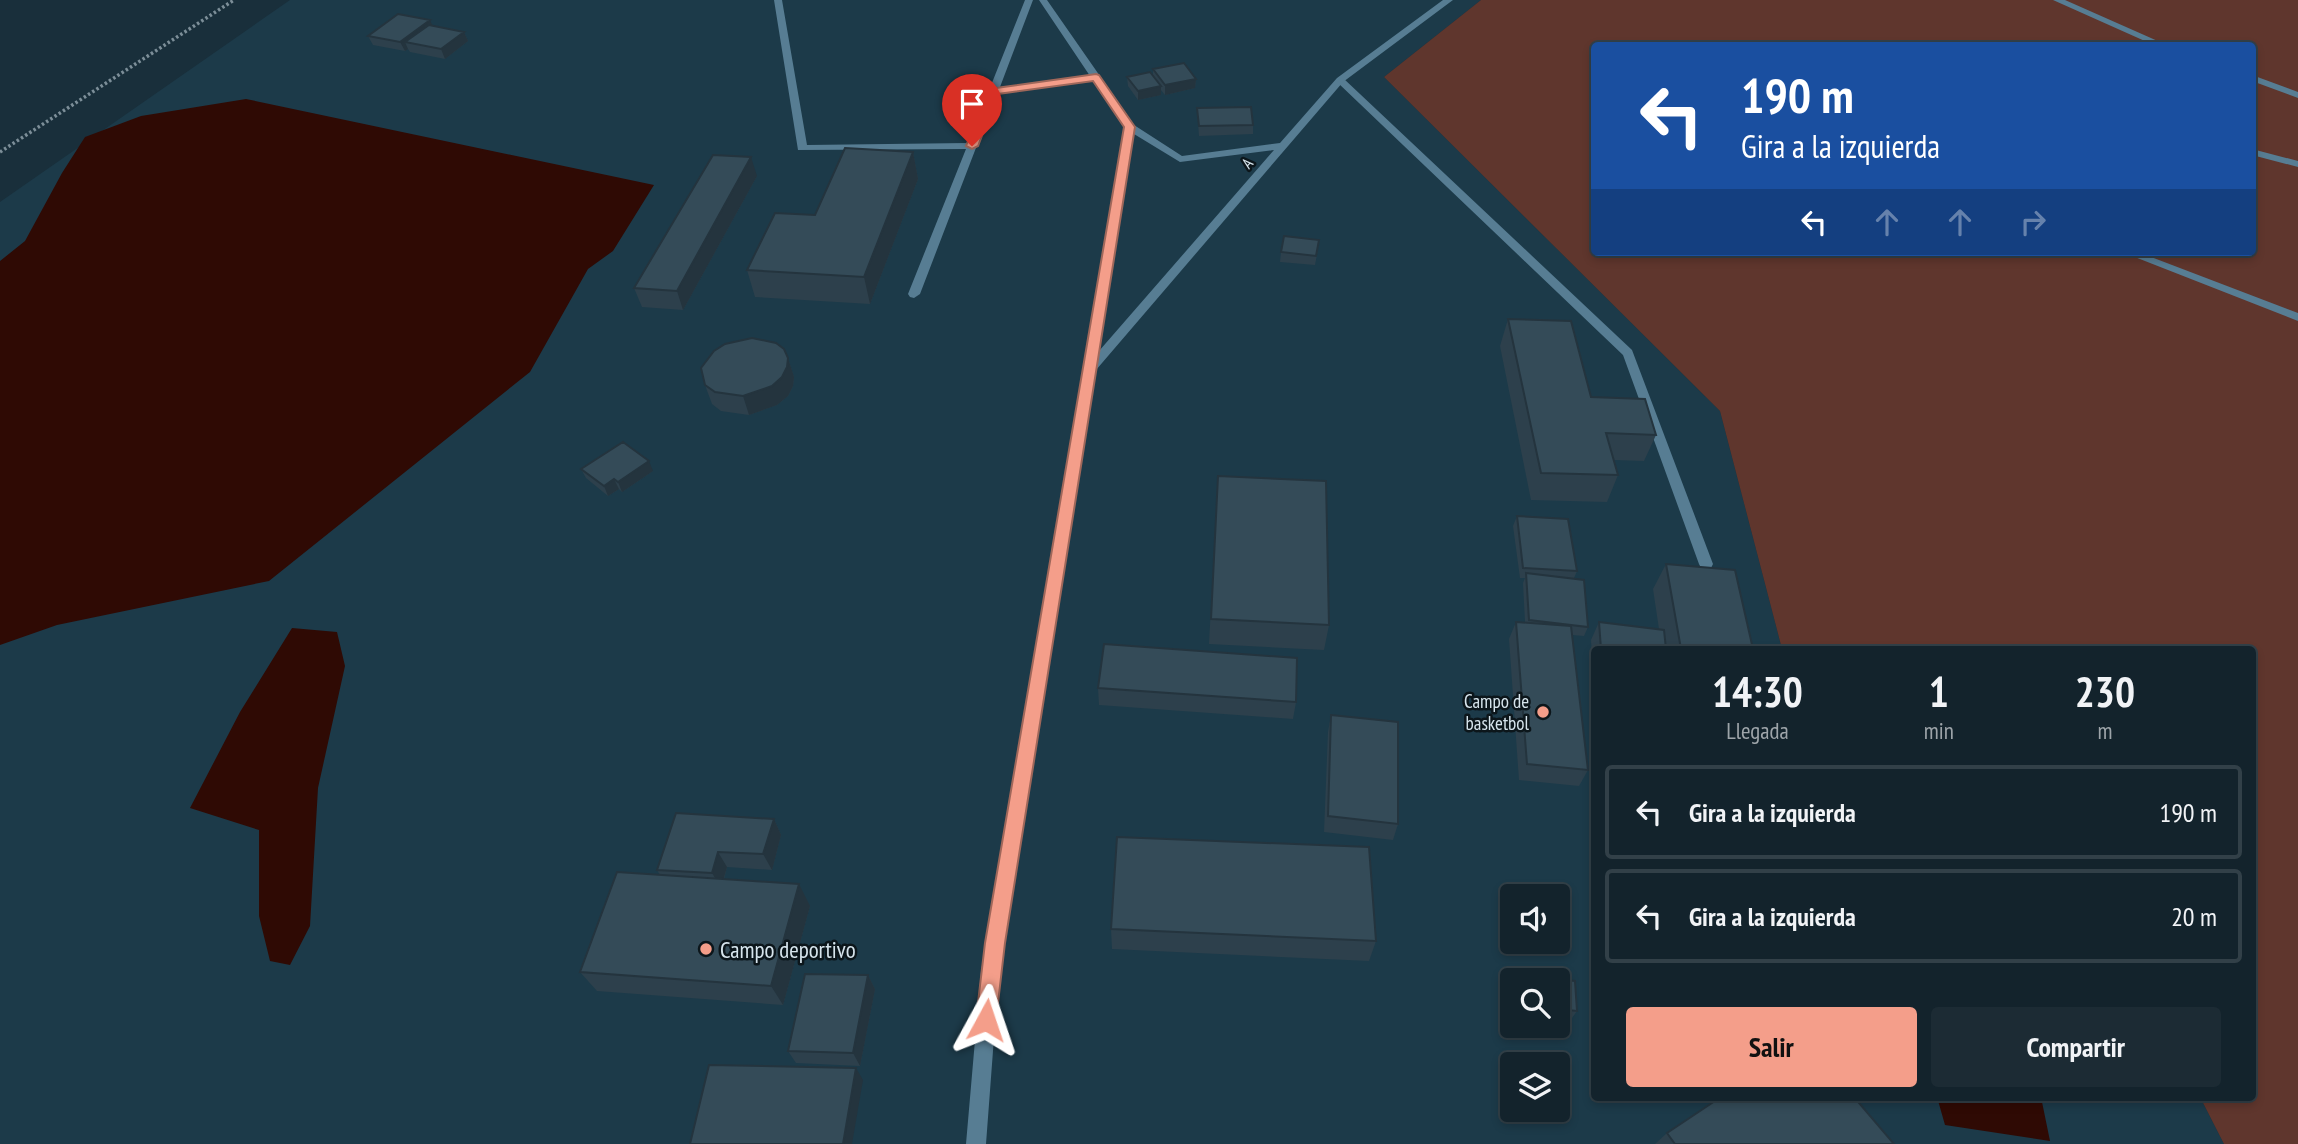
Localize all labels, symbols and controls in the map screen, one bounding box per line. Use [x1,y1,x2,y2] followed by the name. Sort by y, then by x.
[1741,63,1854,127] text: 190 m
[1626,70,1717,161] icon: left
[942,74,1002,146] pin
[953,85,991,123] icon: arrive
[1741,125,1940,167] text: Gira a la izquierda
[1237,153,1257,172] street label: A
[1795,203,1833,241] icon: left
[1868,203,1906,241] icon: ahead
[1941,203,1979,241] icon: ahead
[2014,203,2052,241] icon: right
[1712,664,1803,719] text: 14:30
[1929,664,1949,719] text: 1
[2075,664,2135,719] text: 230
[1464,689,1530,735] place label: Campo de basketbol
[1535,704,1551,720] marker: Campo de basketbol
[1726,716,1789,745] text: Llegada
[1924,716,1954,745] text: min
[2097,716,2112,745] text: m
[1630,793,1668,831] icon: left
[1689,796,1856,829] text: Gira a la izquierda
[2159,796,2217,829] text: 190 m
[1500,884,1570,1122] map controls
[1500,884,1570,954] button: sound
[1630,897,1668,935] icon: left
[1689,900,1856,933] text: Gira a la izquierda
[2171,900,2217,933] text: 20 m
[720,935,856,964] place label: Campo deportivo
[698,941,714,957] marker: Campo deportivo
[1500,968,1570,1038] button: search
[949,983,1023,1057] position arrow
[1626,1007,1917,1087] button: Salir
[1931,1007,2221,1087] button: Compartir
[1500,1052,1570,1122] button: layers

